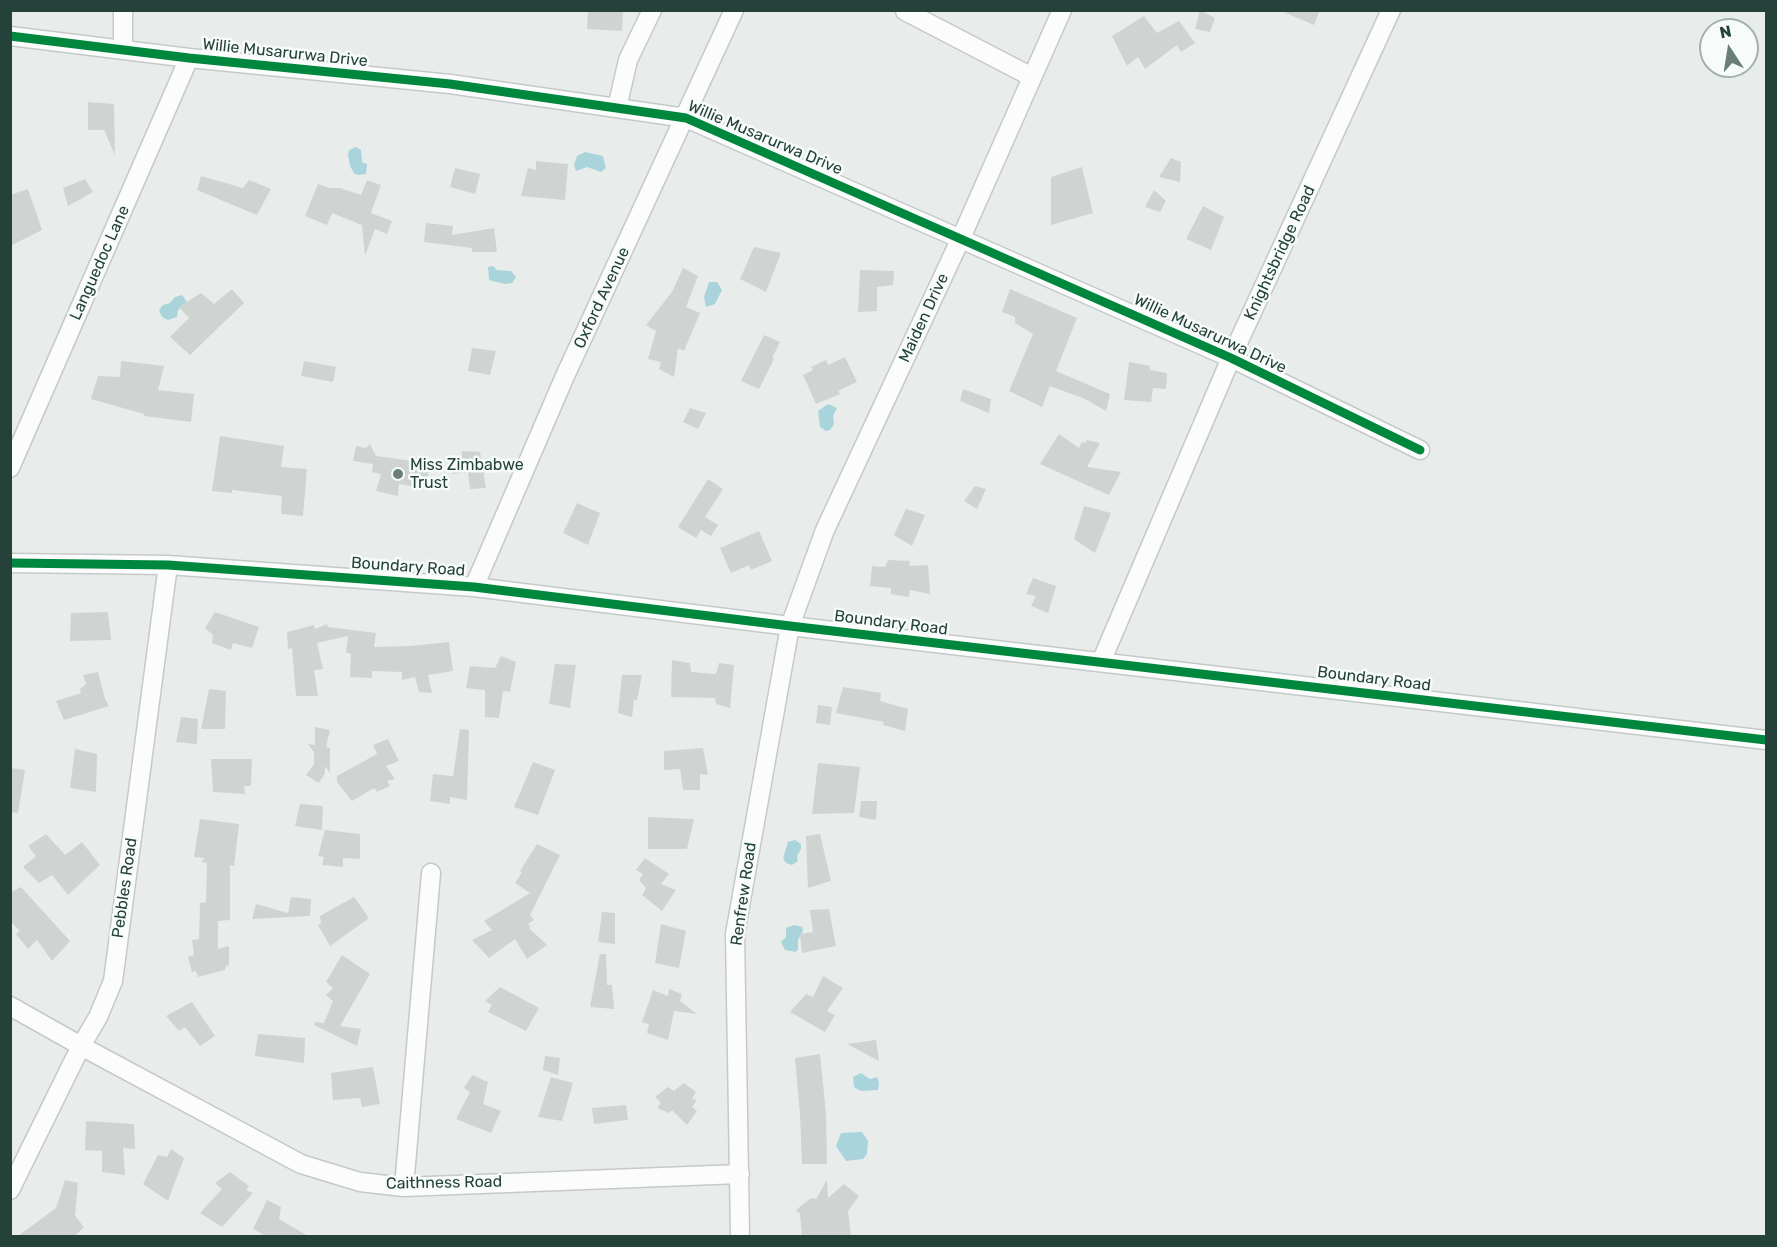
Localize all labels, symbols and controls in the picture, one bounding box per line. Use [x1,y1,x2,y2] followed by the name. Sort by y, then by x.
[1699,18,1759,78] north arrow
[1718,21,1733,42] text: N
[201,35,369,71] street label: Willie Musarurwa Drive
[685,97,845,179] street label: Willie Musarurwa Drive
[1240,183,1320,323] street label: Knightsbridge Road
[66,203,134,323] street label: Languedoc Lane
[570,244,634,352] street label: Oxford Avenue
[895,270,953,366] street label: Maiden Drive
[1131,290,1289,378] street label: Willie Musarurwa Drive
[410,455,524,493] place label: Miss Zimbabwe Trust
[391,467,405,481] marker: Miss Zimbabwe Trust
[350,553,466,581] street label: Boundary Road
[833,607,949,639] street label: Boundary Road
[1316,663,1432,695] street label: Boundary Road
[108,837,142,939] street label: Pebbles Road
[727,841,761,947] street label: Renfrew Road
[386,1172,502,1194] street label: Caithness Road

